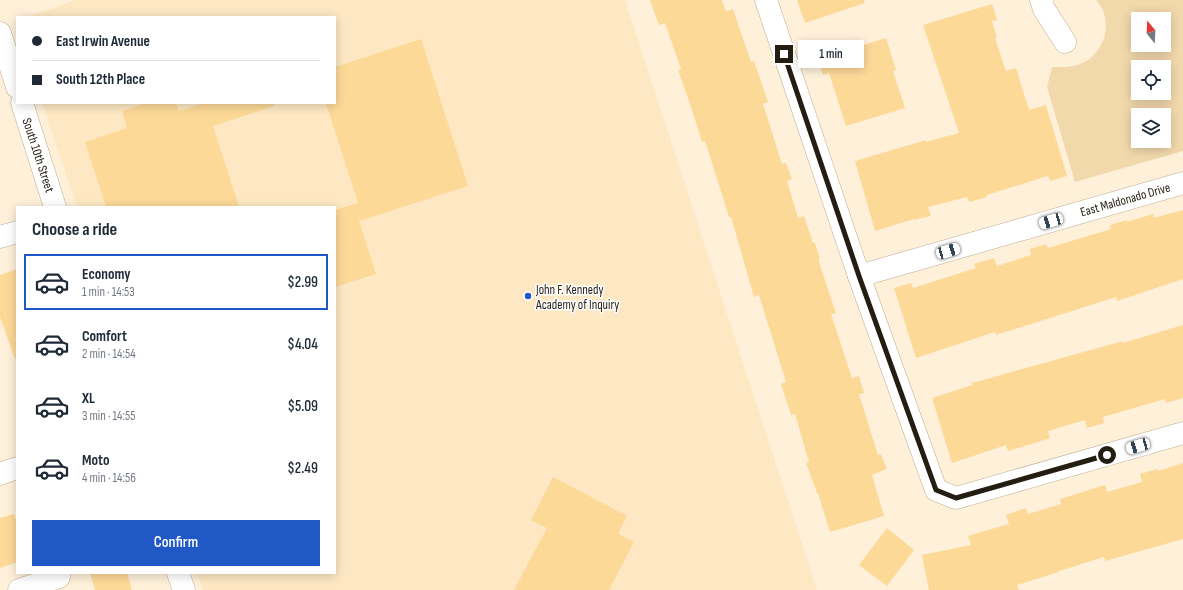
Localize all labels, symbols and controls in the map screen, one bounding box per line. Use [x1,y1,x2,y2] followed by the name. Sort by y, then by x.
[1131,12,1171,52] north arrow
[1131,12,1171,148] map controls
[56,32,150,51] text: East Irwin Avenue
[798,40,864,68] callout: 1 min
[775,45,793,63] route end
[819,46,843,62] text: 1 min
[1131,60,1171,100] button: locate
[56,70,145,89] text: South 12th Place
[1131,108,1171,148] button: layers
[18,116,58,195] street label: South 10th Street
[1078,179,1172,220] street label: East Maldonado Drive
[1038,212,1064,230] car
[32,219,117,240] text: Choose a ride
[935,242,961,260] car
[34,264,70,300] icon: car
[82,265,131,284] text: Economy
[287,273,318,292] text: $2.99
[535,282,619,313] place label: John F. Kennedy Academy of Inquiry
[82,284,135,300] text: 1 min · 14:53
[523,291,533,301] marker: John F. Kennedy Academy of Inquiry
[34,326,70,362] icon: car
[82,327,127,346] text: Comfort
[287,335,318,354] text: $4.04
[82,346,136,362] text: 2 min · 14:54
[34,388,70,424] icon: car
[82,389,95,408] text: XL
[287,397,318,416] text: $5.09
[82,408,135,424] text: 3 min · 14:55
[1125,437,1151,455] car
[1098,446,1116,464] route start
[34,450,70,486] icon: car
[82,451,109,470] text: Moto
[287,459,318,478] text: $2.49
[82,470,136,486] text: 4 min · 14:56
[32,520,320,566] button: Confirm

